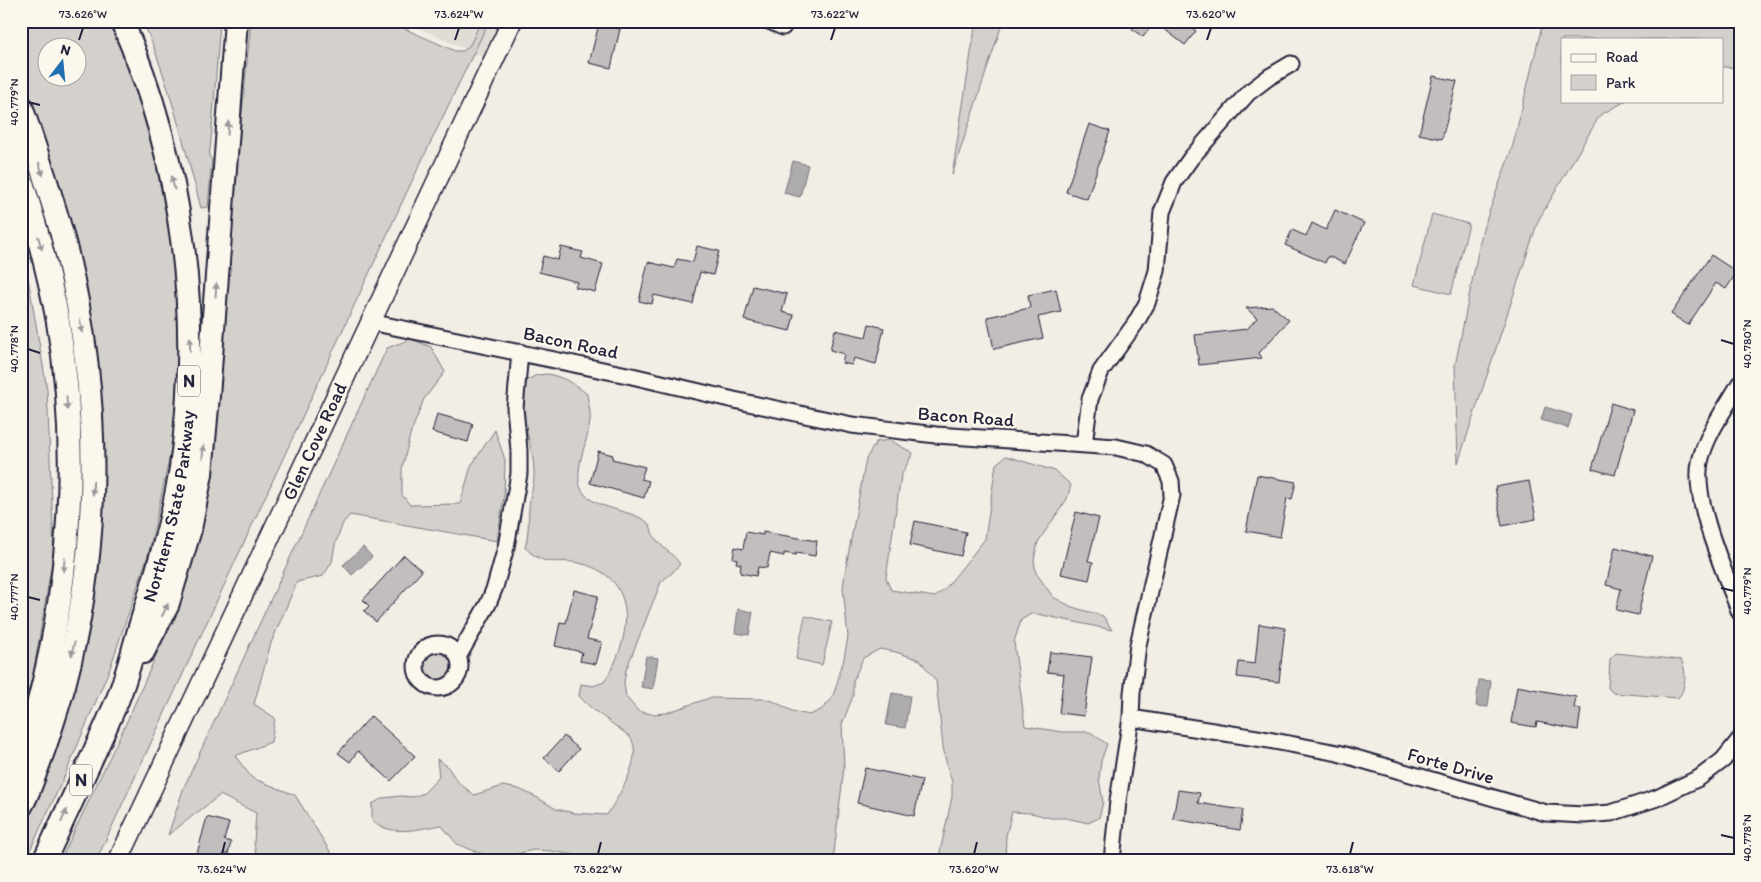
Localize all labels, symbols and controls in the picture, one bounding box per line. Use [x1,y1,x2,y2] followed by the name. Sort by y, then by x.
[59,7,107,21] text: 73.626°W
[434,7,484,21] text: 73.624°W
[811,7,859,21] text: 73.622°W
[1186,7,1236,21] text: 73.620°W
[38,38,88,88] north arrow
[1561,38,1724,102] legend
[59,41,72,59] text: N
[1606,48,1639,66] text: Road
[1606,74,1636,92] text: Park
[7,78,21,126] text: 40.779°N
[224,120,232,136] one-way arrow
[38,162,46,177] one-way arrow
[169,176,177,191] one-way arrow
[37,235,45,250] one-way arrow
[212,282,220,298] one-way arrow
[77,319,85,335] one-way arrow
[1740,319,1754,369] text: 40.780°N
[521,321,621,364] street label: Bacon Road
[7,325,21,373] text: 40.778°N
[186,336,194,352] one-way arrow
[178,366,200,396] road number: N
[277,378,352,504] street label: Glen Cove Road
[63,395,71,411] one-way arrow
[917,402,1016,431] street label: Bacon Road
[137,409,199,605] street label: Northern State Parkway
[199,444,207,460] one-way arrow
[88,480,96,496] one-way arrow
[60,557,68,573] one-way arrow
[1740,567,1754,615] text: 40.779°N
[7,573,21,621] text: 40.777°N
[161,602,169,617] one-way arrow
[69,642,77,657] one-way arrow
[1405,742,1497,789] street label: Forte Drive
[70,764,92,796] road number: N
[60,809,68,823] one-way arrow
[1740,814,1754,862] text: 40.778°N
[197,862,247,876] text: 73.624°W
[574,862,622,876] text: 73.622°W
[949,862,999,876] text: 73.620°W
[1326,862,1374,876] text: 73.618°W

